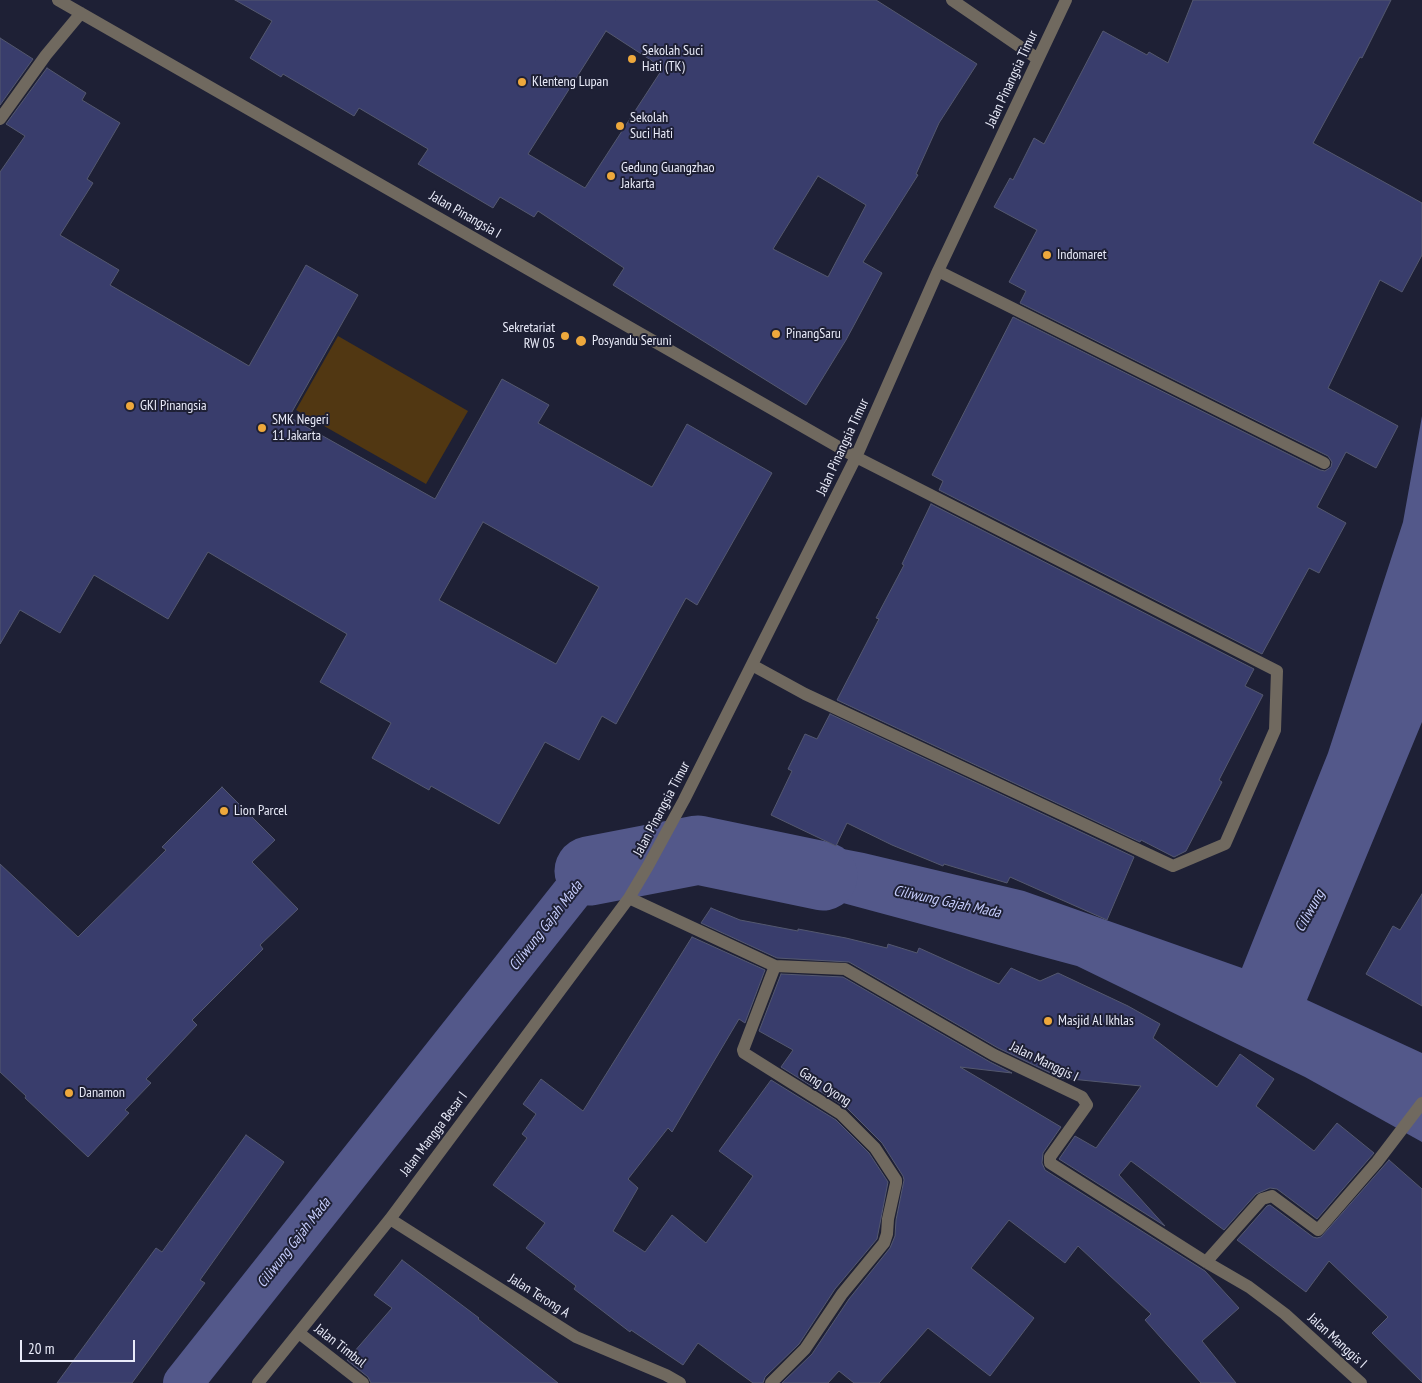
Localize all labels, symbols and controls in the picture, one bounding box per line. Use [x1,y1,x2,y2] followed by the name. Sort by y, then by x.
[982,28,1042,130] street label: Jalan Pinangsia Timur
[642,43,703,75] place label: Sekolah Suci Hati (TK)
[626,53,638,65] marker: Sekolah Suci Hati (TK)
[532,74,608,90] place label: Klenteng Lupan
[516,76,528,88] marker: Klenteng Lupan
[630,110,673,142] place label: Sekolah Suci Hati
[614,120,626,132] marker: Sekolah Suci Hati
[621,160,715,192] place label: Gedung Guangzhao Jakarta
[605,170,617,182] marker: Gedung Guangzhao Jakarta
[426,188,504,242] street label: Jalan Pinangsia I
[1057,247,1107,263] place label: Indomaret
[1041,249,1053,261] marker: Indomaret
[502,320,555,352] place label: Sekretariat RW 05
[786,326,841,342] place label: PinangSaru
[770,328,782,340] marker: PinangSaru
[559,330,571,342] marker: Sekretariat RW 05
[592,333,672,349] place label: Posyandu Seruni
[574,334,588,348] marker: Posyandu Seruni
[813,396,873,498] street label: Jalan Pinangsia Timur
[140,398,207,414] place label: GKI Pinangsia
[124,400,136,412] marker: GKI Pinangsia
[272,412,329,444] place label: SMK Negeri 11 Jakarta
[256,422,268,434] marker: SMK Negeri 11 Jakarta
[630,759,694,859] street label: Jalan Pinangsia Timur
[234,803,287,819] place label: Lion Parcel
[218,805,230,817] marker: Lion Parcel
[505,878,587,974] water label: Ciliwung Gajah Mada
[892,882,1002,922] water label: Ciliwung Gajah Mada
[1291,887,1329,935] water label: Ciliwung
[1058,1013,1134,1029] place label: Masjid Al Ikhlas
[1042,1015,1054,1027] marker: Masjid Al Ikhlas
[1007,1038,1081,1086] street label: Jalan Manggis I
[796,1064,854,1110] street label: Gang Oyong
[79,1085,125,1101] place label: Danamon
[63,1087,75,1099] marker: Danamon
[397,1089,471,1179] street label: Jalan Mangga Besar I
[253,1195,335,1291] water label: Ciliwung Gajah Mada
[505,1271,573,1321] street label: Jalan Terong A
[1304,1310,1370,1372] street label: Jalan Manggis I
[311,1321,369,1371] street label: Jalan Timbul
[22,1330,138,1362] scale bar
[28,1339,54,1358] text: 20 m

